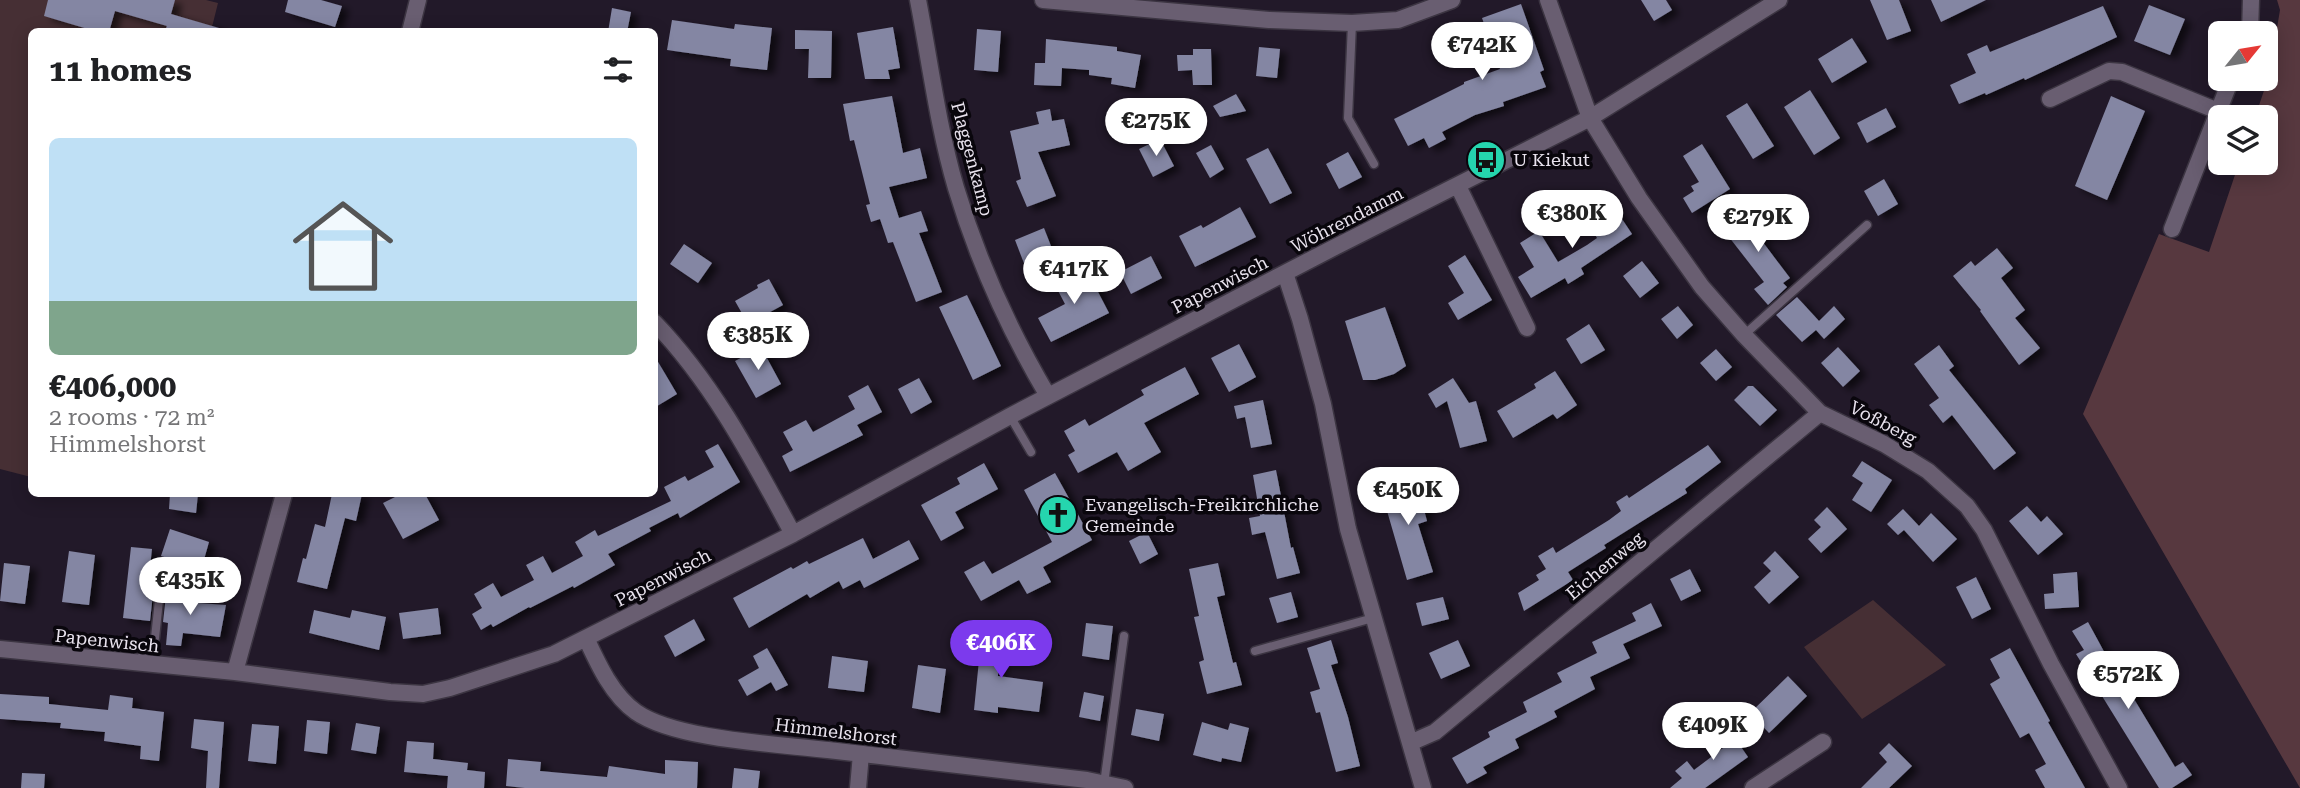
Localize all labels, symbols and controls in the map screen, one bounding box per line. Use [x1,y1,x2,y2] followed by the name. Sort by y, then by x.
[2208,21,2278,91] north arrow
[2208,21,2278,175] map controls
[1433,22,1531,82] pin: €742K
[1447,31,1517,58] text: €742K
[599,51,637,89] icon: filters
[49,53,192,88] text: 11 homes
[1107,99,1205,158] pin: €275K
[947,100,998,218] street label: Plaggenkamp
[2208,105,2278,175] button: layers
[1121,107,1191,134] text: €275K
[1465,139,1507,181] bus stop icon: U Kiekut
[1513,149,1590,170] place label: U Kiekut
[1287,182,1406,257] street label: Wöhrendamm
[280,183,406,309] icon: home
[1523,190,1621,250] pin: €380K
[1709,194,1807,254] pin: €279K
[1537,199,1607,226] text: €380K
[1723,203,1793,230] text: €279K
[1025,246,1123,306] pin: €417K
[1168,251,1272,318] street label: Papenwisch
[1039,255,1109,282] text: €417K
[709,312,807,372] pin: €385K
[723,321,793,348] text: €385K
[49,369,176,404] text: €406,000
[1846,396,1921,449] street label: Voßberg
[49,404,215,431] text: 2 rooms · 72 m²
[49,431,206,458] text: Himmelshorst
[1359,468,1457,527] pin: €450K
[1373,476,1443,503] text: €450K
[1037,494,1079,536] church icon: Evangelisch-Freikirchliche Gemeinde
[1085,494,1319,536] place label: Evangelisch-Freikirchliche Gemeinde
[1562,527,1648,604] street label: Eichenweg
[611,544,715,611] street label: Papenwisch
[141,558,239,617] pin: €435K
[155,566,225,593] text: €435K
[952,620,1050,680] pin: €406K
[54,625,161,656] street label: Papenwisch
[966,629,1036,656] text: €406K
[2079,652,2177,711] pin: €572K
[2093,660,2163,687] text: €572K
[1664,702,1762,762] pin: €409K
[1678,711,1748,738] text: €409K
[774,714,899,749] street label: Himmelshorst

